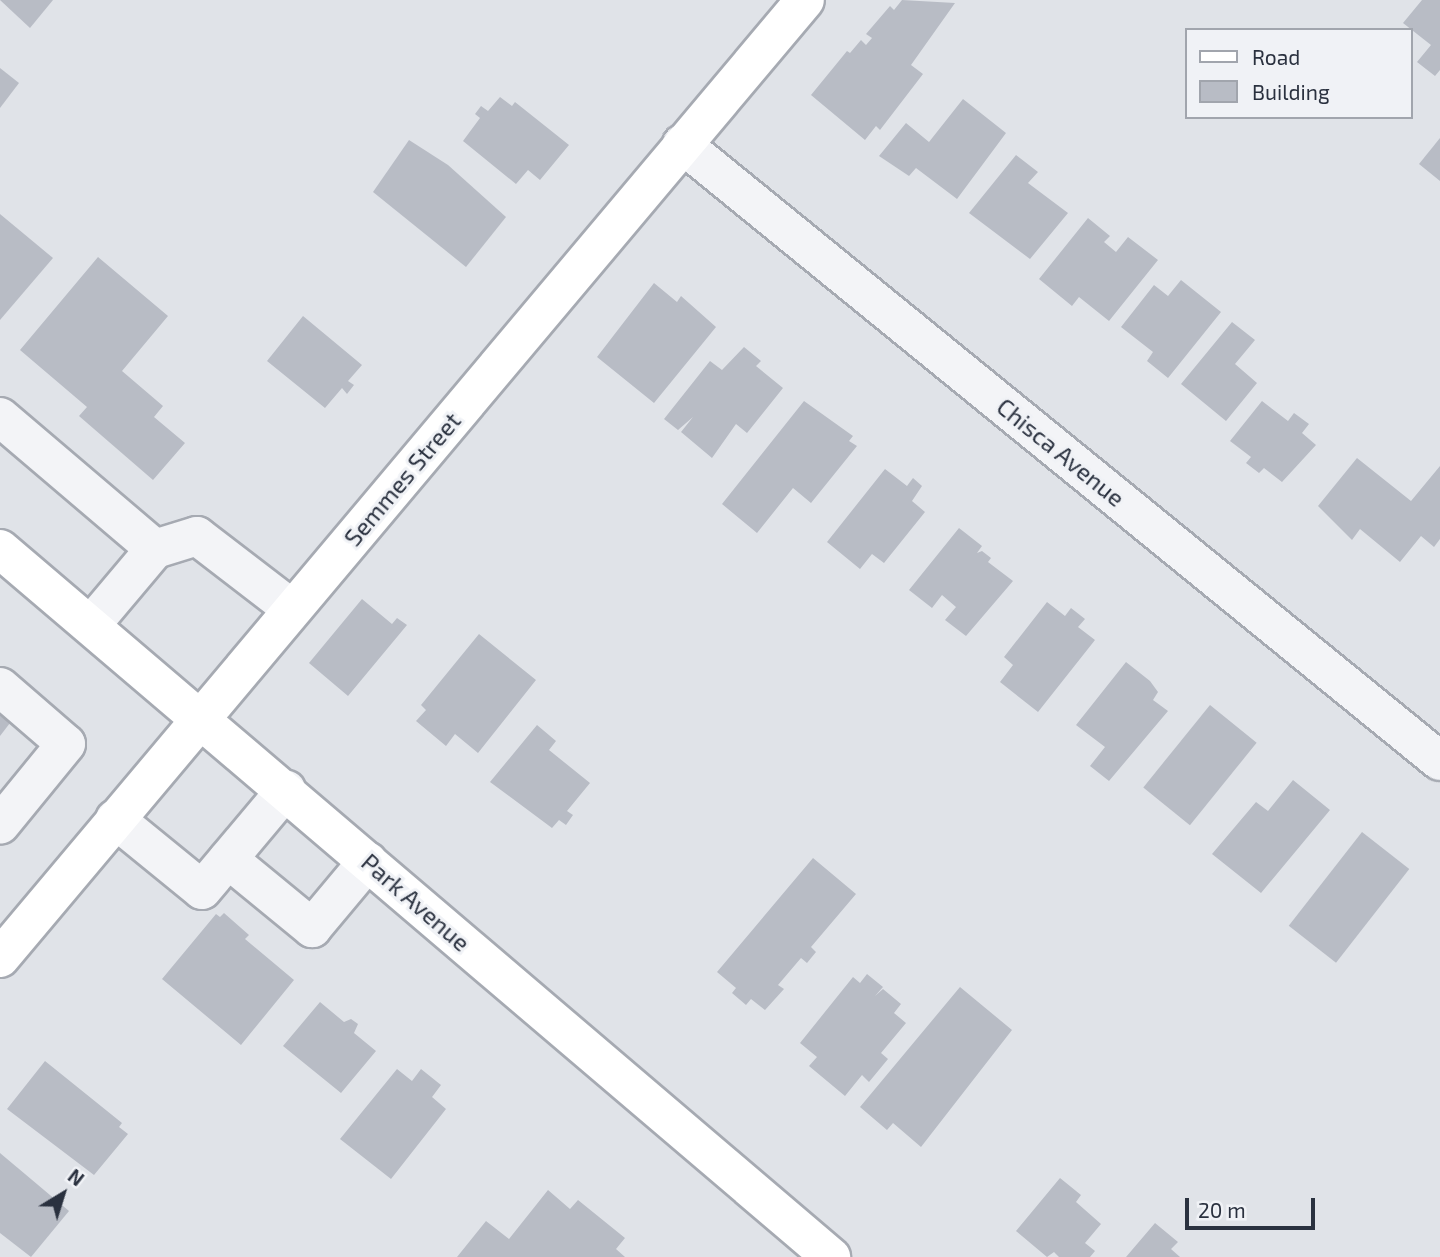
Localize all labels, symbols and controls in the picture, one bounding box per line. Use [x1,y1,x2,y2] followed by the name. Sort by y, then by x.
[1184,28,1412,119] legend
[1252,44,1300,69] text: Road
[1252,79,1330,104] text: Building
[991,392,1131,512] street label: Chisca Avenue
[338,406,466,552] street label: Semmes Street
[356,847,476,957] street label: Park Avenue
[28,1159,98,1229] north arrow
[64,1164,89,1190] text: N
[1188,1184,1318,1228] scale bar
[1198,1197,1246,1222] text: 20 m

